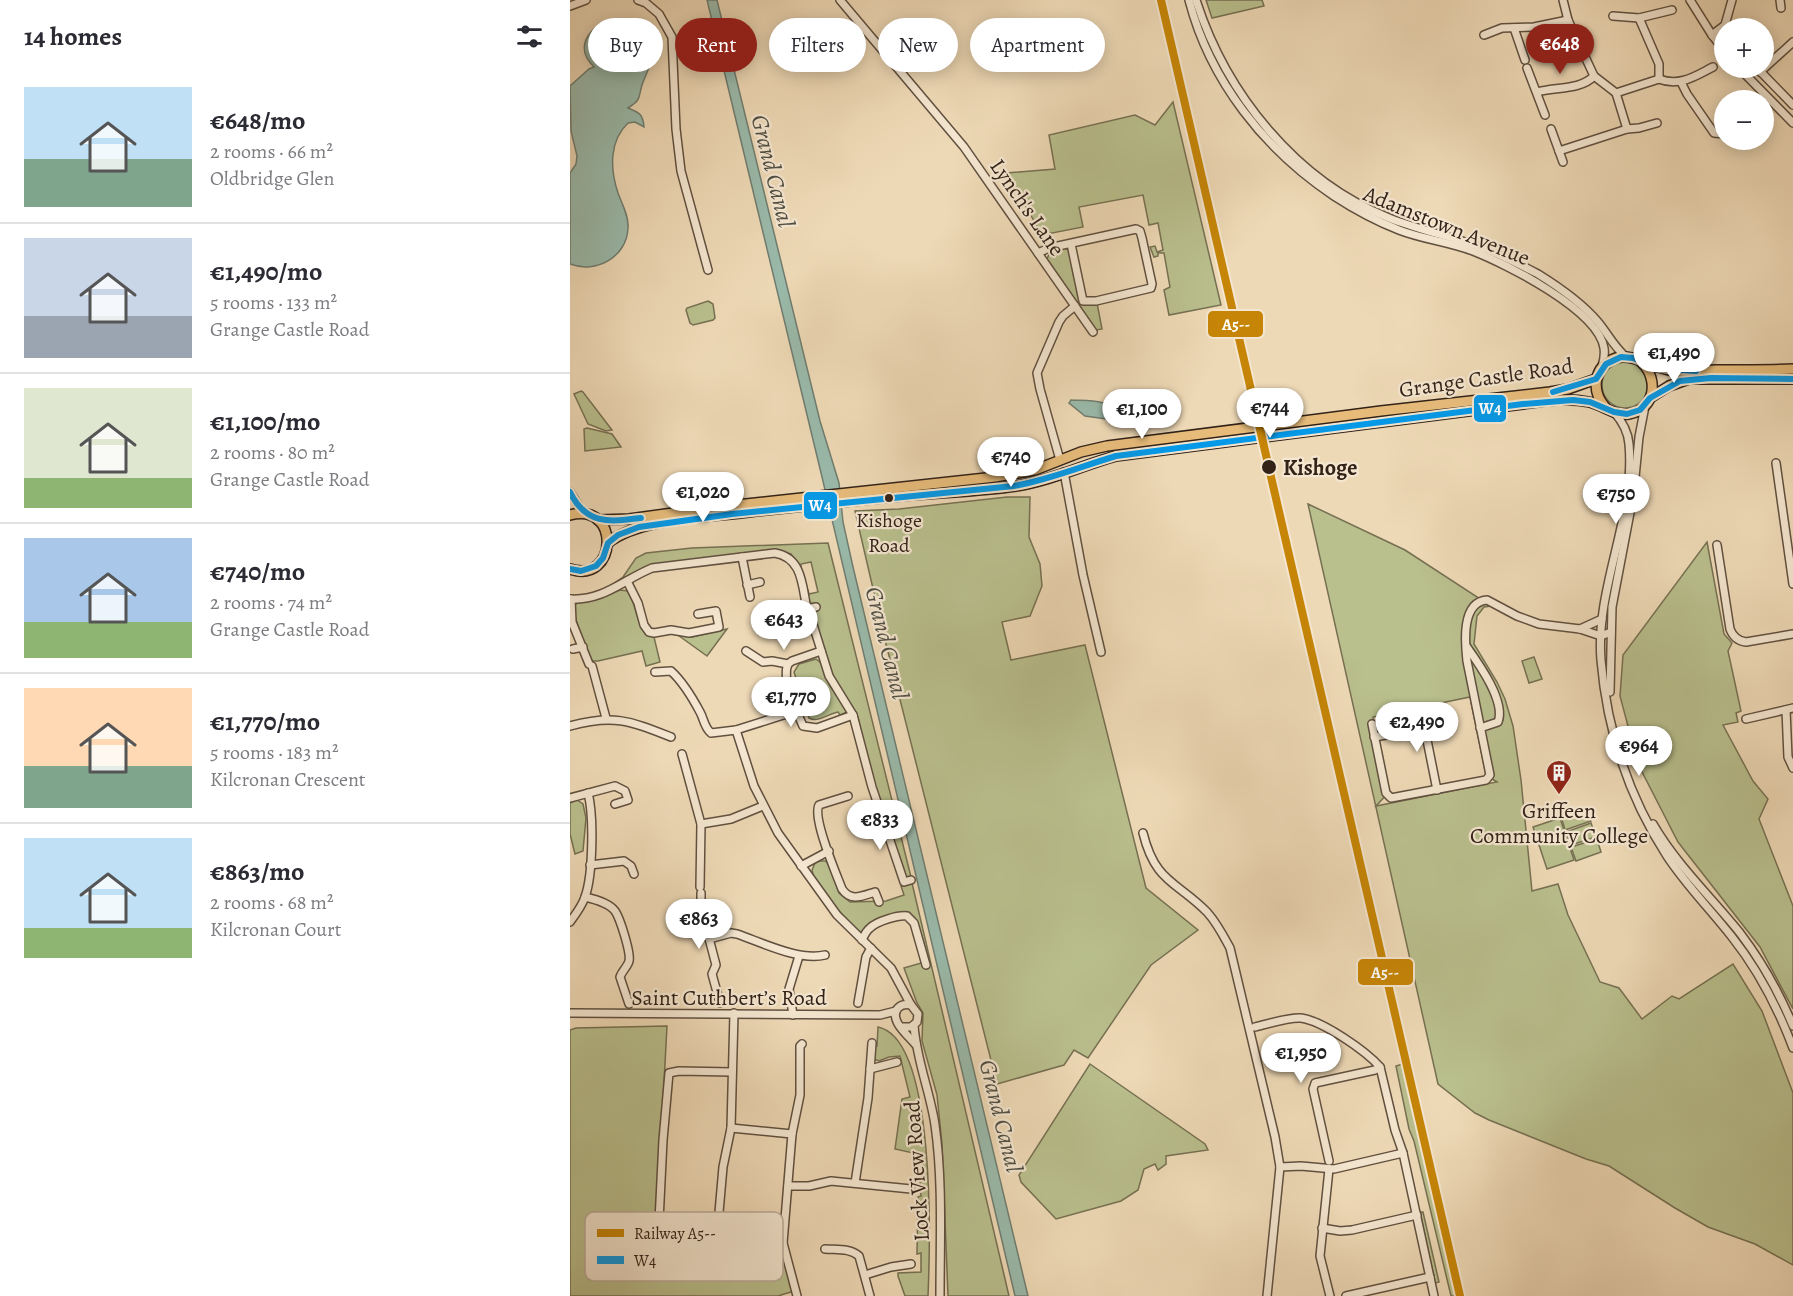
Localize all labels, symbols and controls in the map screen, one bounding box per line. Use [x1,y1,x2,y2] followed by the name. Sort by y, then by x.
[588,18,663,72] chip: Buy
[675,18,757,72] chip: Rent
[769,18,866,72] chip: Filters
[878,18,958,72] chip: New
[970,18,1105,72] chip: Apartment
[1714,18,1774,150] map controls
[1714,18,1774,78] button: +
[24,19,122,54] text: 14 homes
[513,20,546,53] icon: filters
[1524,24,1596,75] pin: €648
[1540,30,1580,57] text: €648
[1714,90,1774,150] button: −
[210,103,306,138] text: €648/mo
[72,111,144,183] icon: home
[744,111,802,231] water label: Grand Canal
[210,138,333,165] text: 2 rooms · 66 m²
[983,153,1072,262] street label: Lynch's Lane
[210,165,335,192] text: Oldbridge Glen
[1358,178,1534,273] street label: Adamstown Avenue
[210,254,322,289] text: €1,490/mo
[72,262,144,334] icon: home
[210,289,337,316] text: 5 rooms · 133 m²
[1207,310,1264,338] line badge: A5--
[1221,314,1250,336] text: A5--
[210,316,370,343] text: Grange Castle Road
[1625,333,1723,384] pin: €1,490
[1648,339,1700,366] text: €1,490
[1397,351,1575,405] street label: Grange Castle Road
[1234,388,1306,439] pin: €744
[1093,389,1191,440] pin: €1,100
[1251,394,1289,421] text: €744
[1473,394,1507,423] line badge: W4
[1116,395,1168,422] text: €1,100
[1478,398,1502,420] text: W4
[210,404,320,439] text: €1,100/mo
[72,412,144,484] icon: home
[975,437,1047,488] pin: €740
[210,439,335,466] text: 2 rooms · 80 m²
[991,443,1031,470] text: €740
[1283,453,1357,483] place label: Kishoge
[1260,458,1278,476] marker: Kishoge
[210,466,370,493] text: Grange Castle Road
[654,472,752,523] pin: €1,020
[1580,474,1652,525] pin: €750
[676,478,730,505] text: €1,020
[1597,480,1635,507] text: €750
[803,491,838,520] line badge: W4
[883,492,895,504] marker: Kishoge Road
[808,495,832,517] text: W4
[856,507,922,559] place label: Kishoge Road
[210,554,305,589] text: €740/mo
[72,562,144,634] icon: home
[858,583,916,703] water label: Grand Canal
[210,589,332,616] text: 2 rooms · 74 m²
[748,600,820,651] pin: €643
[765,606,803,633] text: €643
[210,616,370,643] text: Grange Castle Road
[742,677,840,728] pin: €1,770
[765,683,817,710] text: €1,770
[1368,702,1466,753] pin: €2,490
[210,704,320,739] text: €1,770/mo
[1389,708,1445,735] text: €2,490
[72,712,144,784] icon: home
[1603,726,1675,777] pin: €964
[1619,732,1659,759] text: €964
[210,739,339,766] text: 5 rooms · 183 m²
[1544,758,1574,796] building icon: Griffeen Community College
[210,766,365,793] text: Kilcronan Crescent
[1470,796,1648,851] place label: Griffeen Community College
[844,800,916,851] pin: €833
[861,806,899,833] text: €833
[210,854,304,889] text: €863/mo
[72,862,144,934] icon: home
[210,889,334,916] text: 2 rooms · 68 m²
[663,899,735,950] pin: €863
[679,905,719,932] text: €863
[210,916,341,943] text: Kilcronan Court
[1357,958,1414,986] line badge: A5--
[1370,962,1399,984] text: A5--
[631,983,827,1013] street label: Saint Cuthbert’s Road
[1252,1033,1350,1084] pin: €1,950
[1275,1039,1327,1066] text: €1,950
[972,1056,1030,1176] water label: Grand Canal
[897,1099,937,1242] street label: Lock View Road
[585,1212,783,1281] legend
[634,1223,716,1245] text: Railway A5--
[633,1250,656,1272] text: W4

